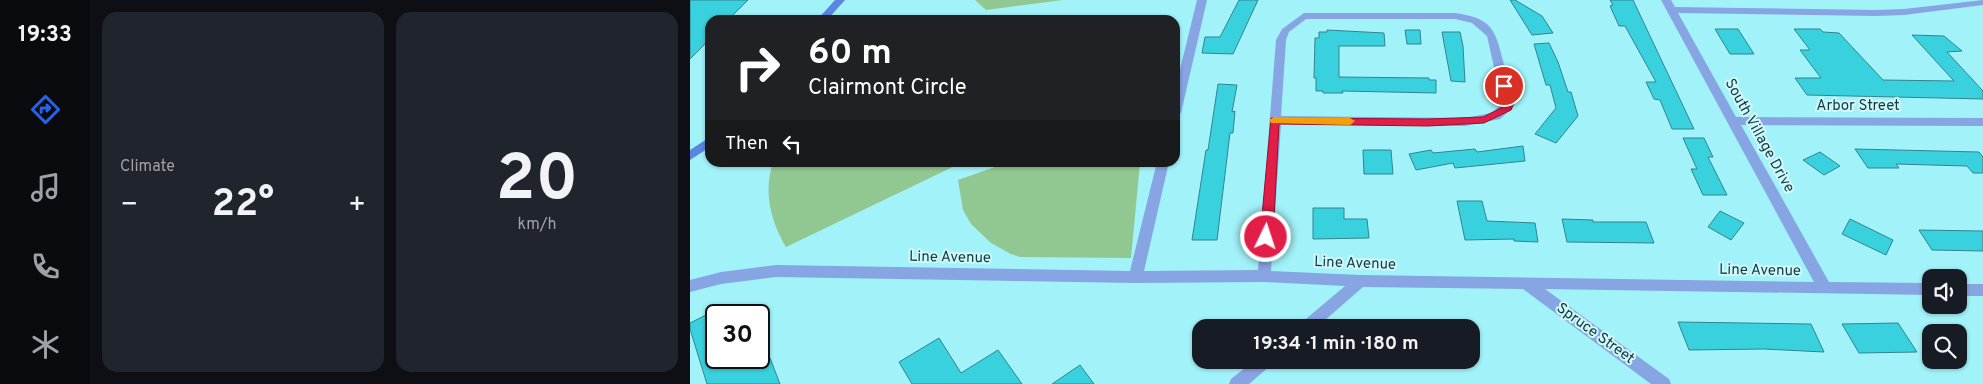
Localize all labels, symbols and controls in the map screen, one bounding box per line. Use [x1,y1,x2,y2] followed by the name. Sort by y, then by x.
[18,22,72,49] text: 19:33
[808,32,892,76] text: 60 m
[725,35,790,100] icon: right
[1483,65,1525,107] pin
[1490,72,1518,100] icon: arrive
[808,75,967,102] text: Clairmont Circle
[1720,76,1798,196] street label: South Village Drive
[28,92,63,127] icon: directions
[1816,97,1900,116] street label: Arbor Street
[778,130,806,158] icon: left
[725,132,768,156] text: Then
[496,141,578,223] text: 20
[120,157,175,177] text: Climate
[28,170,63,205] icon: music
[212,181,274,230] text: 22°
[120,188,138,224] text: −
[348,188,366,224] text: +
[1239,210,1291,262] position arrow
[518,215,556,235] text: km/h
[909,248,991,268] street label: Line Avenue
[28,249,63,284] icon: phone
[1314,253,1396,275] street label: Line Avenue
[1719,261,1801,281] street label: Line Avenue
[1922,269,1967,369] map controls
[1922,269,1967,314] button: sound
[1552,299,1638,369] street label: Spruce Street
[705,304,770,369] speed limit sign: 30
[1922,324,1967,369] button: search
[28,327,63,362] icon: climate
[1253,332,1419,356] text: 19:34 · 1 min · 180 m

